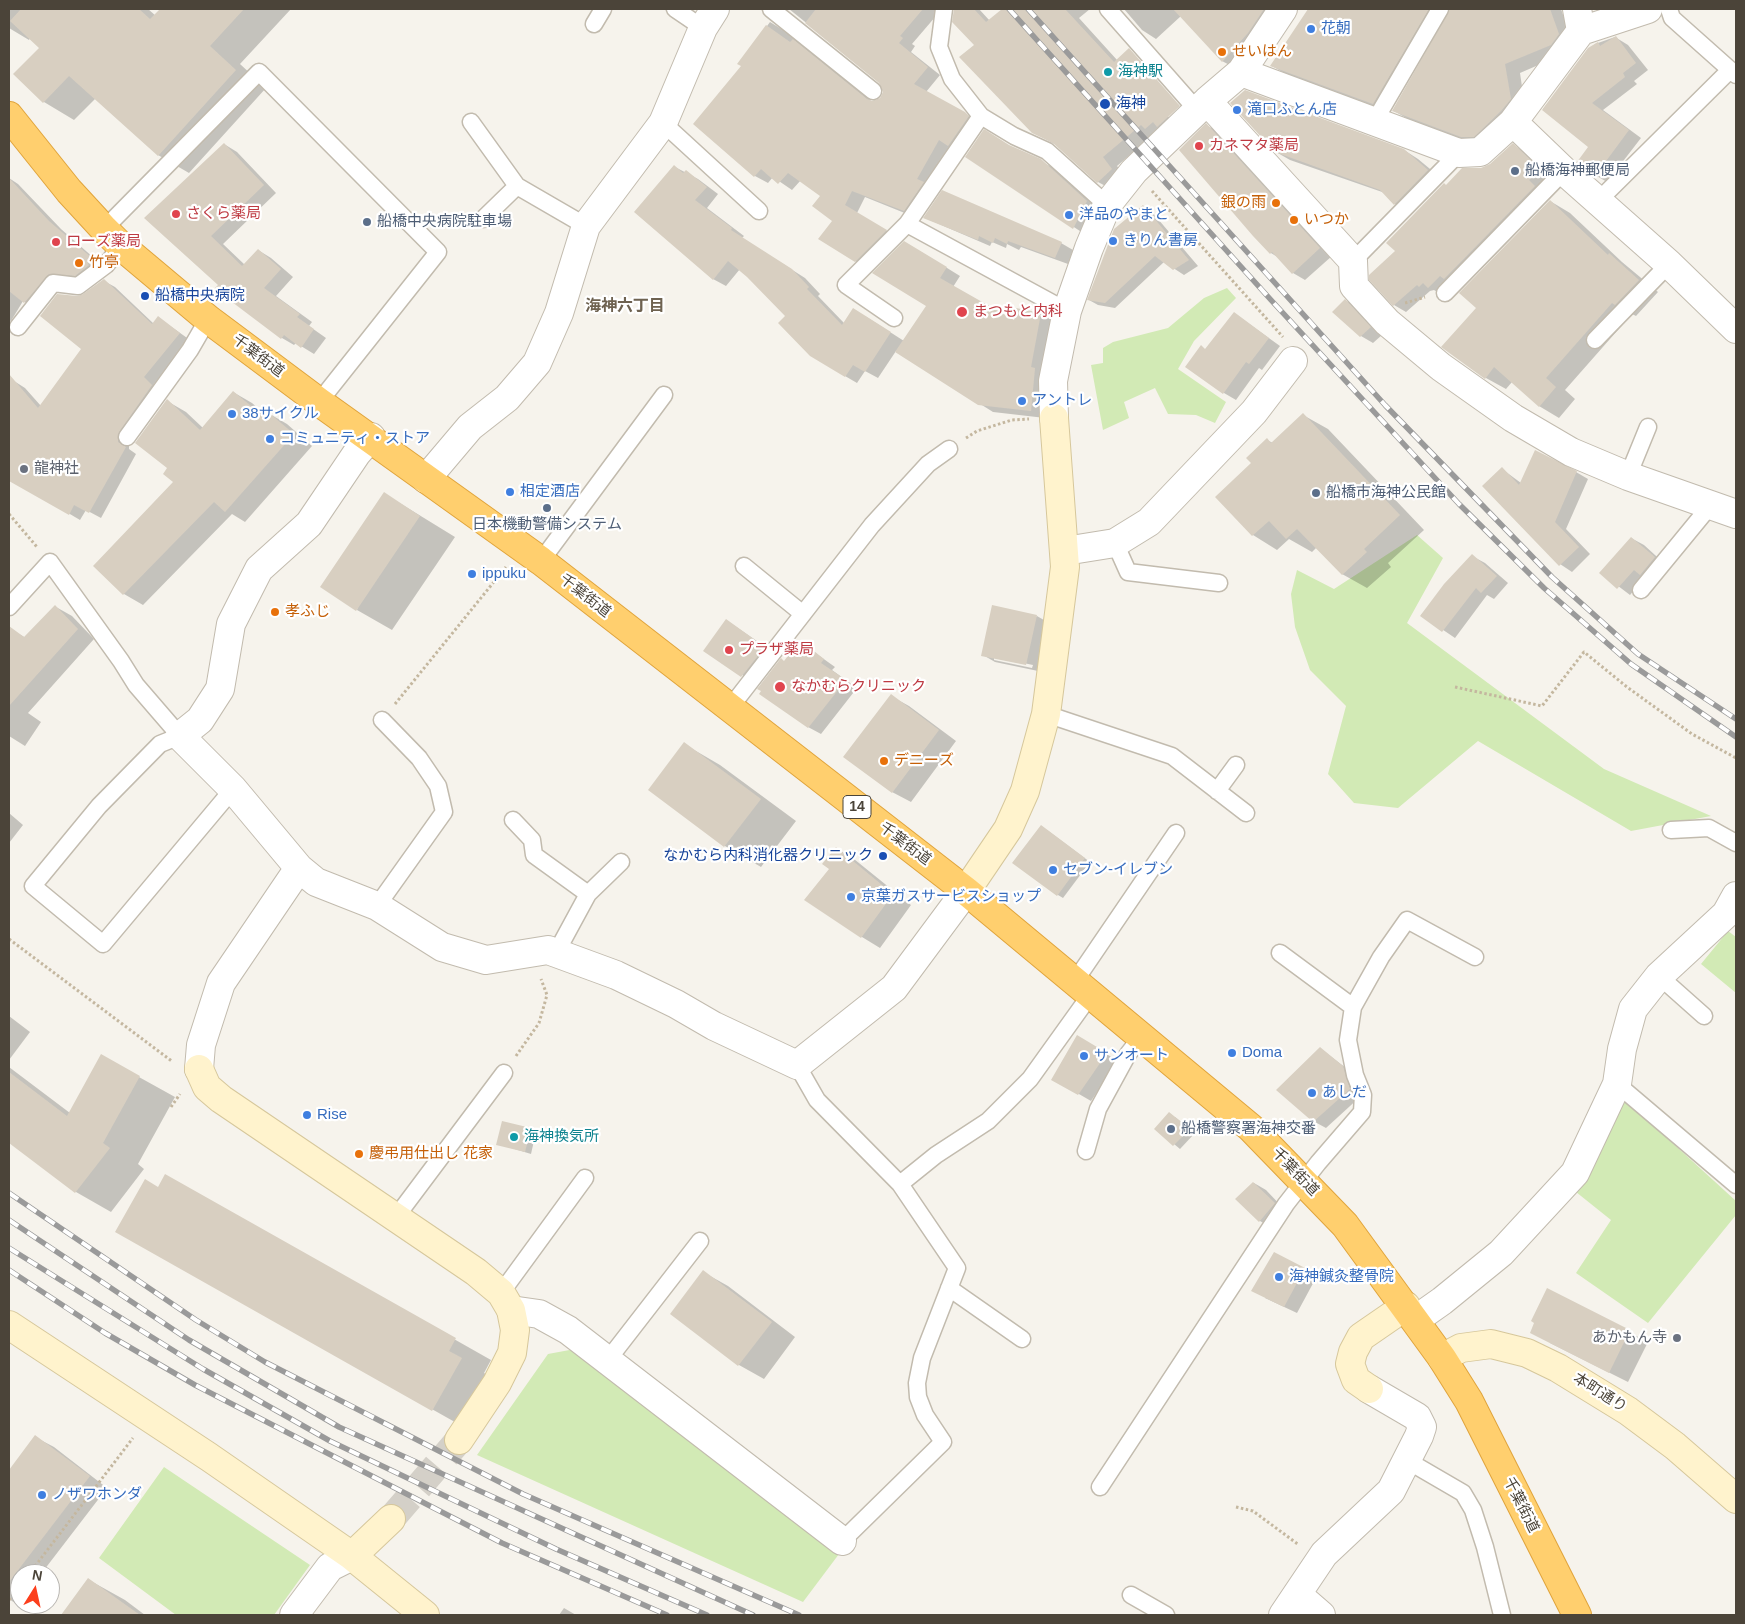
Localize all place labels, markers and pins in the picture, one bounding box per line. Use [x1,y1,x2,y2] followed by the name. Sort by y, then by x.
[1321,20,1351,38] place label: 花朝
[1305,23,1317,35] marker: 花朝
[1232,43,1292,61] place label: せいはん
[1216,46,1228,58] marker: せいはん
[1118,63,1163,81] place label: 海神駅
[1102,66,1114,78] marker: 海神駅
[1116,95,1146,113] place label: 海神
[1098,97,1112,111] marker: 海神
[1247,101,1337,119] place label: 滝口ふとん店
[1231,104,1243,116] marker: 滝口ふとん店
[1209,137,1299,155] place label: カネマタ薬局
[1193,140,1205,152] marker: カネマタ薬局
[1525,162,1630,180] place label: 船橋海神郵便局
[1509,165,1521,177] marker: 船橋海神郵便局
[1221,194,1266,212] place label: 銀の雨
[1270,197,1282,209] marker: 銀の雨
[186,205,261,223] place label: さくら薬局
[1079,206,1169,224] place label: 洋品のやまと
[170,208,182,220] marker: さくら薬局
[1063,209,1075,221] marker: 洋品のやまと
[1304,211,1349,229] place label: いつか
[377,213,512,231] place label: 船橋中央病院駐車場
[1288,214,1300,226] marker: いつか
[361,216,373,228] marker: 船橋中央病院駐車場
[1123,232,1198,250] place label: きりん書房
[66,233,141,251] place label: ローズ薬局
[1107,235,1119,247] marker: きりん書房
[50,236,62,248] marker: ローズ薬局
[89,254,119,272] place label: 竹亭
[73,257,85,269] marker: 竹亭
[155,287,245,305] place label: 船橋中央病院
[139,290,151,302] marker: 船橋中央病院
[973,303,1063,321] place label: まつもと内科
[955,305,969,319] marker: まつもと内科
[1032,392,1092,410] place label: アントレ
[1016,395,1028,407] marker: アントレ
[242,405,319,423] place label: 38サイクル
[226,408,238,420] marker: 38サイクル
[280,430,430,448] place label: コミュニティ・ストア
[264,433,276,445] marker: コミュニティ・ストア
[34,460,79,478] place label: 龍神社
[18,463,30,475] marker: 龍神社
[520,483,580,501] place label: 相定酒店
[1326,484,1446,502] place label: 船橋市海神公民館
[504,486,516,498] marker: 相定酒店
[1310,487,1322,499] marker: 船橋市海神公民館
[541,502,553,514] marker: 日本機動警備システム
[472,516,622,534] place label: 日本機動警備システム
[482,565,526,583] place label: ippuku
[466,568,478,580] marker: ippuku
[285,603,330,621] place label: 孝ふじ
[269,606,281,618] marker: 孝ふじ
[739,641,814,659] place label: プラザ薬局
[723,644,735,656] marker: プラザ薬局
[791,678,926,696] place label: なかむらクリニック
[773,680,787,694] marker: なかむらクリニック
[894,752,954,770] place label: デニーズ
[878,755,890,767] marker: デニーズ
[663,847,873,865] place label: なかむら内科消化器クリニック
[877,850,889,862] marker: なかむら内科消化器クリニック
[1063,861,1173,879] place label: セブン-イレブン
[1047,864,1059,876] marker: セブン-イレブン
[861,888,1041,906] place label: 京葉ガスサービスショップ
[845,891,857,903] marker: 京葉ガスサービスショップ
[1242,1044,1282,1062] place label: Doma
[1094,1047,1169,1065] place label: サンオート
[1226,1047,1238,1059] marker: Doma
[1078,1050,1090,1062] marker: サンオート
[1322,1084,1367,1102] place label: あしだ
[1306,1087,1318,1099] marker: あしだ
[317,1106,347,1124] place label: Rise
[301,1109,313,1121] marker: Rise
[1181,1120,1316,1138] place label: 船橋警察署海神交番
[1165,1123,1177,1135] marker: 船橋警察署海神交番
[524,1128,599,1146] place label: 海神換気所
[508,1131,520,1143] marker: 海神換気所
[369,1145,493,1163] place label: 慶弔用仕出し 花家
[353,1148,365,1160] marker: 慶弔用仕出し 花家
[1289,1268,1394,1286] place label: 海神鍼灸整骨院
[1273,1271,1285,1283] marker: 海神鍼灸整骨院
[1592,1329,1667,1347] place label: あかもん寺
[1671,1332,1683,1344] marker: あかもん寺
[52,1486,142,1504] place label: ノザワホンダ
[36,1489,48,1501] marker: ノザワホンダ

